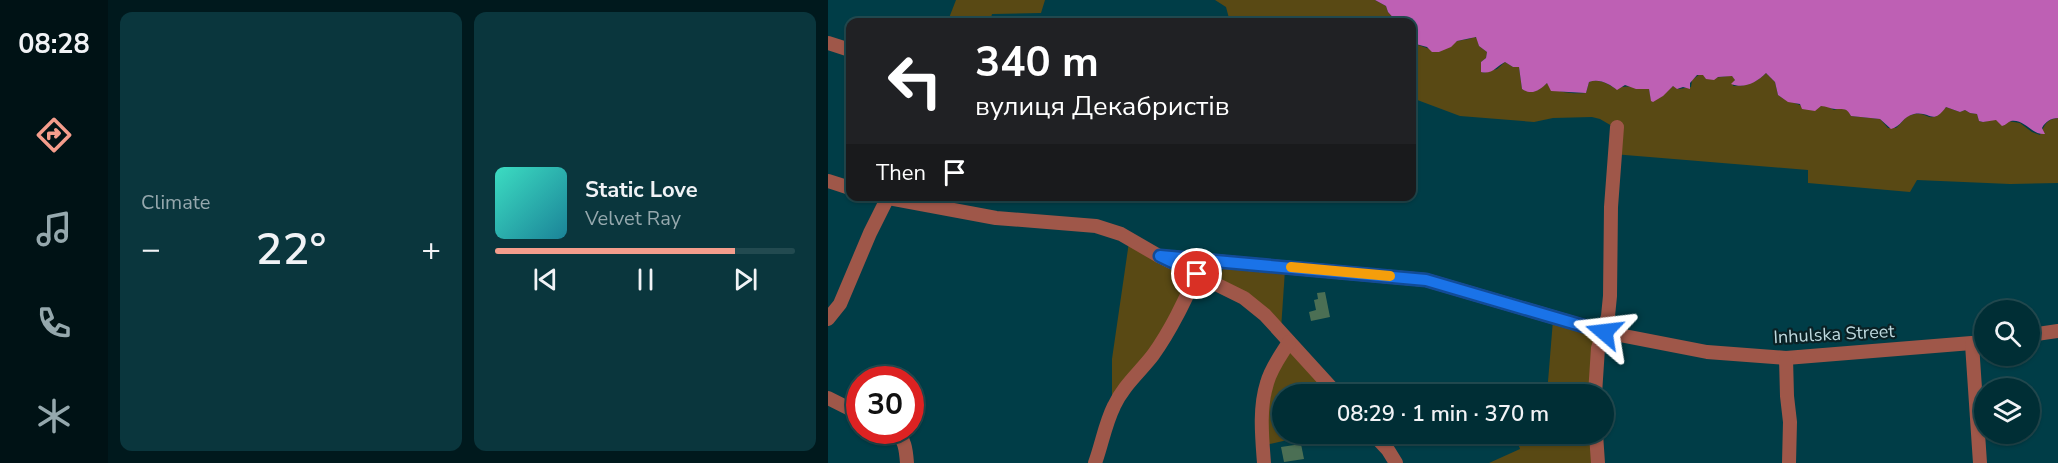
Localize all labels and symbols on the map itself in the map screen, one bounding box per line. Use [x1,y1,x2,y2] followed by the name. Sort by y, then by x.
[1171,248,1222,299] pin
[1572,300,1636,364] position arrow
[1773,319,1896,349] street label: Inhulska Street
[846,366,924,444] speed limit sign: 30

